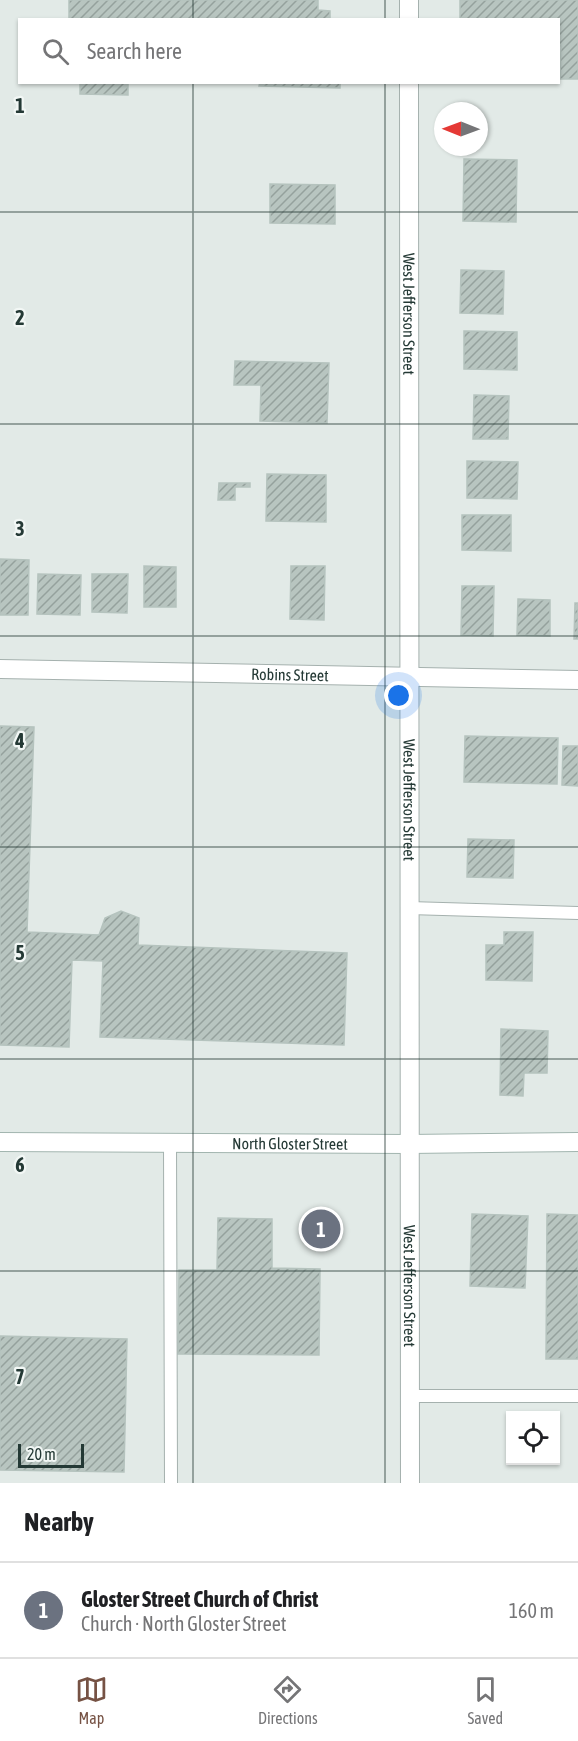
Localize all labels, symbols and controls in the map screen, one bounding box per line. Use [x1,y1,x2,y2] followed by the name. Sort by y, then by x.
[18,18,560,84] search box
[39,35,72,68] icon: search
[87,38,182,64] text: Search here
[15,94,25,117] text: 1
[434,102,488,156] north arrow
[400,253,418,376] street label: West Jefferson Street
[15,306,25,329] text: 2
[15,517,25,540] text: 3
[251,665,329,684] street label: Robins Street
[384,681,413,710] your location
[14,729,25,752] text: 4
[400,739,419,862] street label: West Jefferson Street
[15,941,25,964] text: 5
[232,1134,348,1153] street label: North Gloster Street
[15,1153,25,1176] text: 6
[302,1206,340,1252] pin: 1
[401,1225,419,1348] street label: West Jefferson Street
[15,1365,25,1388] text: 7
[506,1411,560,1465] map controls
[506,1411,560,1465] button: locate
[18,1441,84,1468] scale bar
[27,1445,56,1463] text: 20 m
[24,1507,94,1537] text: Nearby
[81,1586,318,1612] text: Gloster Street Church of Christ
[39,1599,48,1622] text: 1
[509,1599,554,1622] text: 160 m
[81,1612,287,1635] text: Church · North Gloster Street
[75,1673,108,1727] tab: Map
[258,1673,318,1727] tab: Directions
[468,1673,503,1727] tab: Saved

